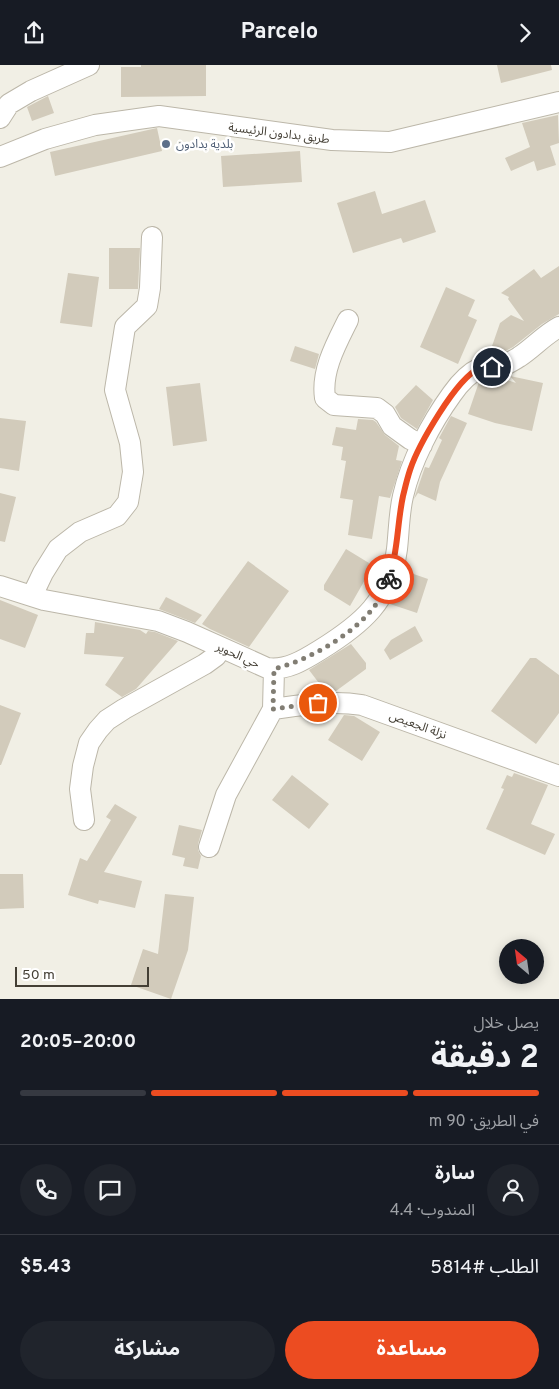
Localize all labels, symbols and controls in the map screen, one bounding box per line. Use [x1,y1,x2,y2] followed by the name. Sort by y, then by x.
[20,19,48,47] icon: share
[241,19,318,46] text: Parcelo
[511,19,539,47] icon: forward
[227,120,330,148] street label: طريق بدادون الرئيسية
[176,137,233,153] place label: بلدية بدادون
[160,138,172,150] marker: بلدية بدادون
[471,346,513,388] pin
[478,353,506,381] icon: home
[364,554,414,604] courier
[375,565,403,593] icon: bike
[212,639,262,673] street label: حي الحوير
[297,682,339,724] pin
[304,689,332,717] icon: bag
[387,708,449,744] street label: نزلة الجعيص
[499,939,544,984] north arrow
[499,939,544,984] map controls
[15,964,149,987] scale bar
[22,967,55,984] text: 50 m
[473,1014,539,1034] text: يصل خلال
[20,1030,136,1054] text: 20:00–20:05
[431,1039,539,1079] text: 2 دقيقة
[429,1112,539,1132] text: في الطريق · 90 m
[435,1162,475,1186] text: سارة
[20,1164,72,1216] button: phone
[84,1164,136,1216] button: chat
[487,1164,539,1216] button: person
[390,1201,475,1221] text: المندوب · 4.4
[20,1255,71,1279] text: $5.43
[430,1256,539,1280] text: الطلب #5814
[20,1321,275,1379] button: مشاركة
[285,1321,539,1379] button: مساعدة

